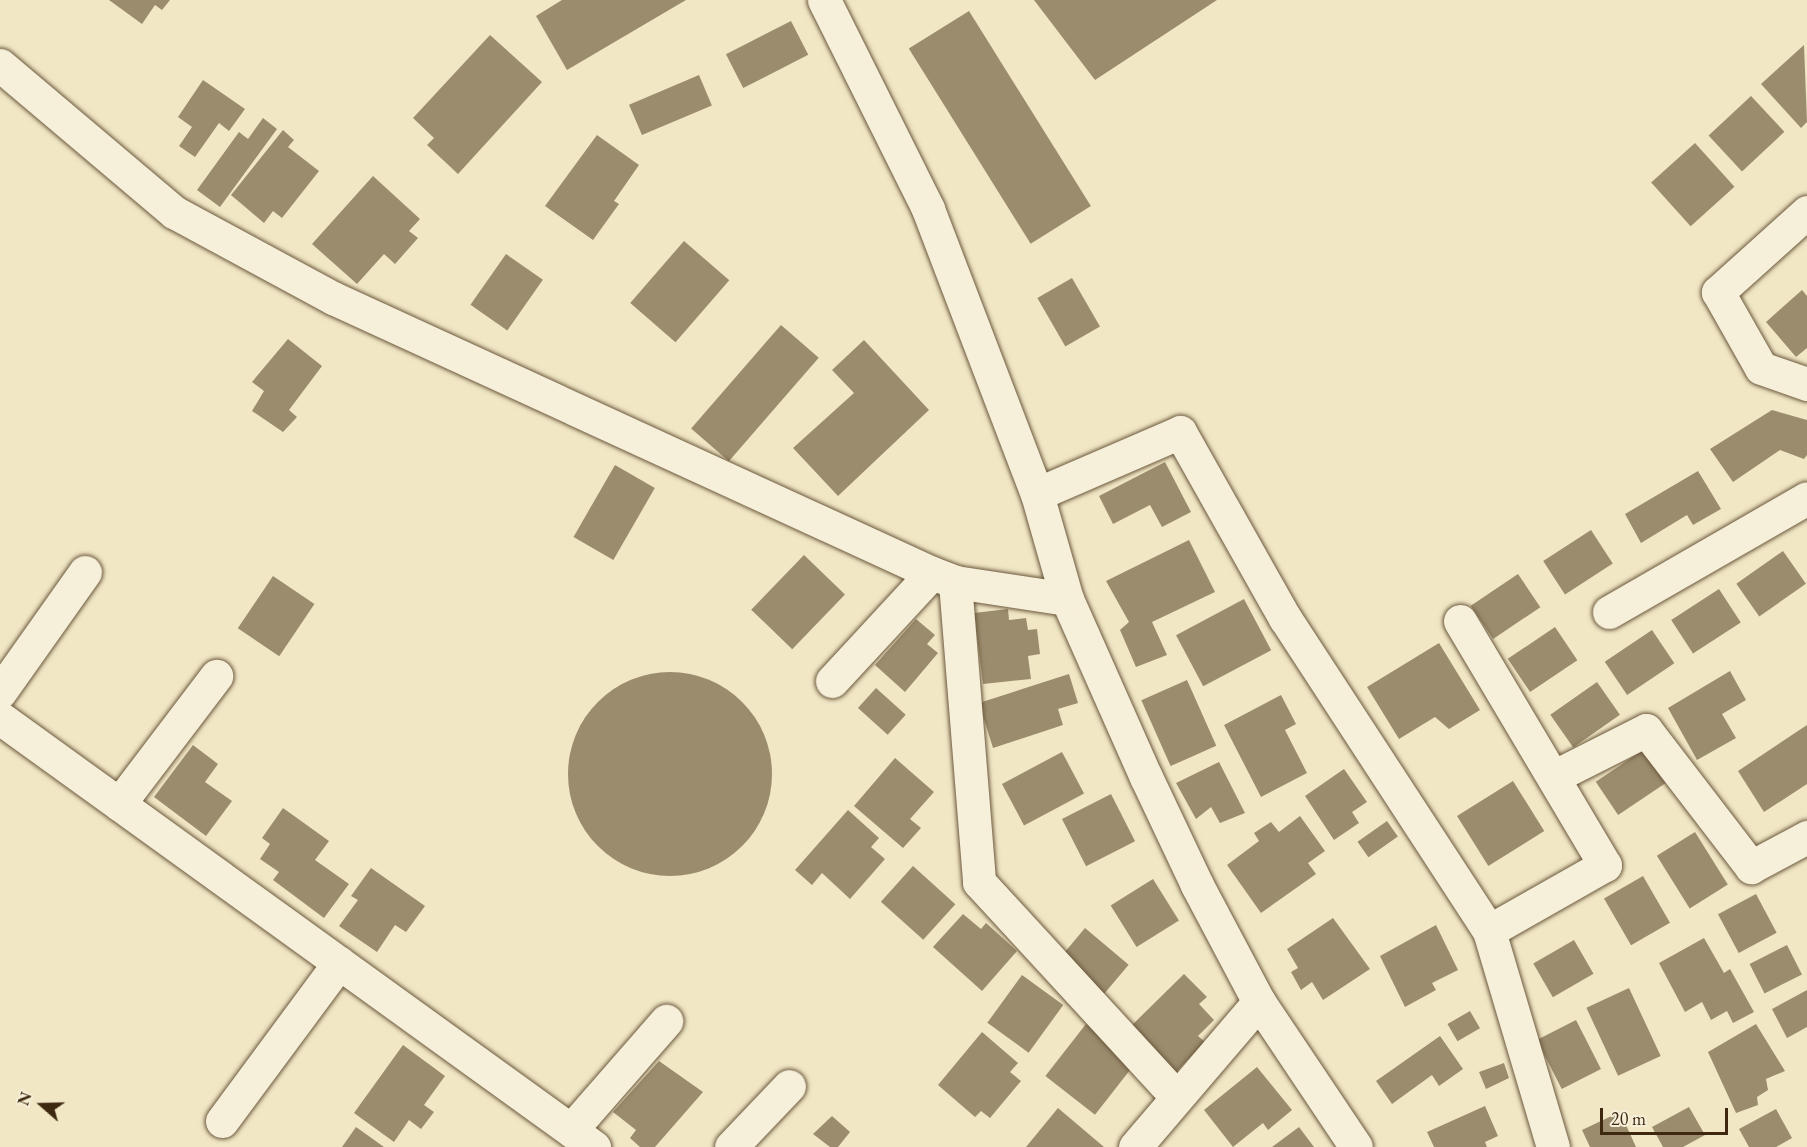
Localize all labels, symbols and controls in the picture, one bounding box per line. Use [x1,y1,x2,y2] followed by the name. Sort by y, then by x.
[12,1075,72,1135] north arrow
[13,1089,37,1108] text: N
[1603,1096,1730,1134] scale bar
[1611,1107,1646,1130] text: 20 m

